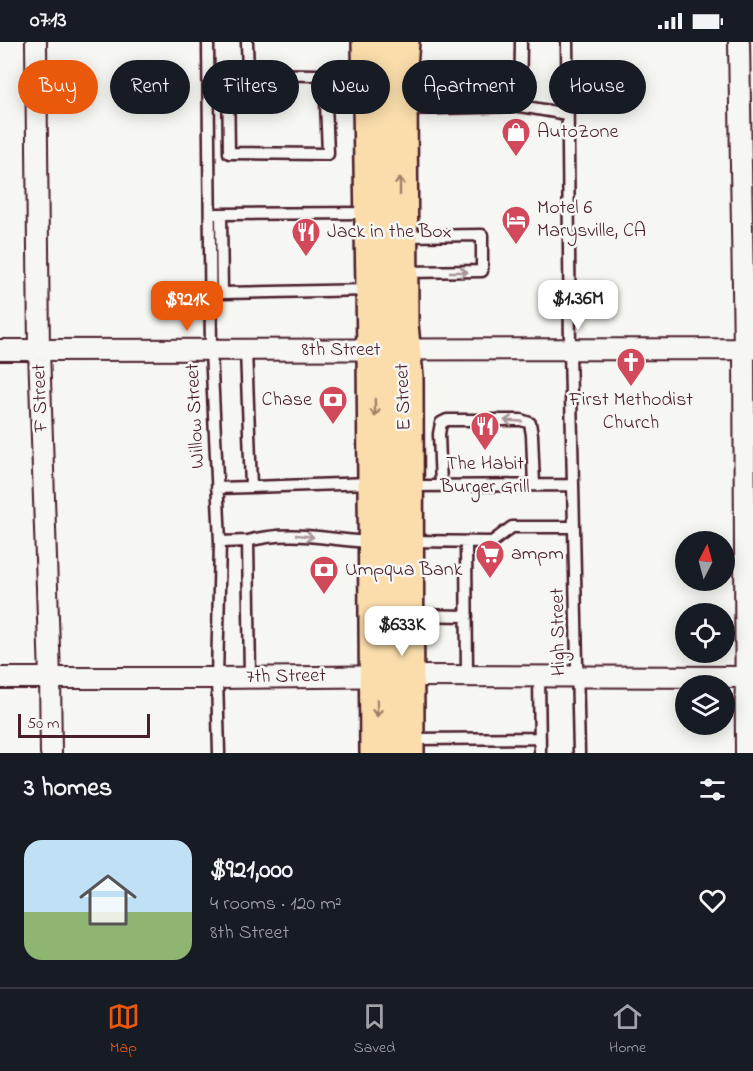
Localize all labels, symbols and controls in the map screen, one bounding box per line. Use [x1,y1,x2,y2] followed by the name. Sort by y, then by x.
[30,5,67,37] text: 07:13
[18,60,98,114] chip: Buy
[110,60,190,114] chip: Rent
[202,60,299,114] chip: Filters
[311,60,390,114] chip: New
[402,60,537,114] chip: Apartment
[549,60,646,114] chip: House
[500,116,532,158] shop icon: AutoZone
[537,118,618,147] place label: AutoZone
[394,176,406,196] one-way arrow
[537,194,646,246] place label: Motel 6 Marysville, CA
[500,204,532,246] hotel icon: Motel 6 Marysville, CA
[290,216,322,258] restaurant icon: Jack in the Box
[327,218,452,247] place label: Jack in the Box
[449,266,469,278] one-way arrow
[529,280,627,331] pin: $1.36M
[145,281,229,332] pin: $921K
[552,285,604,314] text: $1.36M
[165,286,209,315] text: $921K
[301,336,381,365] street label: 8th Street
[615,346,647,388] church icon: First Methodist Church
[179,362,213,470] street label: Willow Street
[388,362,420,431] street label: E Street
[25,363,57,434] street label: F Street
[317,384,349,426] bank icon: Chase
[262,386,312,415] place label: Chase
[568,386,693,438] place label: First Methodist Church
[369,398,380,418] one-way arrow
[469,410,501,452] restaurant icon: The Habit Burger Grill
[504,415,524,426] one-way arrow
[439,450,530,503] place label: The Habit Burger Grill
[295,530,315,541] one-way arrow
[675,531,735,591] north arrow
[675,531,735,735] map controls
[474,538,506,580] supermarket icon: ampm
[511,540,564,569] place label: ampm
[308,554,340,596] bank icon: Umpqua Bank
[345,556,463,585] place label: Umpqua Bank
[544,587,575,676] street label: High Street
[675,603,735,663] button: locate
[360,606,444,657] pin: $633K
[378,611,426,640] text: $633K
[246,662,326,692] street label: 7th Street
[675,675,735,735] button: layers
[371,698,383,718] one-way arrow
[18,711,150,738] scale bar
[27,712,59,736] text: 50 m
[24,770,112,808] text: 3 homes
[696,773,729,806] icon: filters
[210,852,293,890] text: $921,000
[72,864,144,936] icon: home
[696,884,729,917] icon: heart
[210,890,342,919] text: 4 rooms · 120 m²
[210,919,289,948] text: 8th Street
[107,1000,140,1060] tab: Map
[354,1000,395,1060] tab: Saved
[609,1000,646,1060] tab: Home

